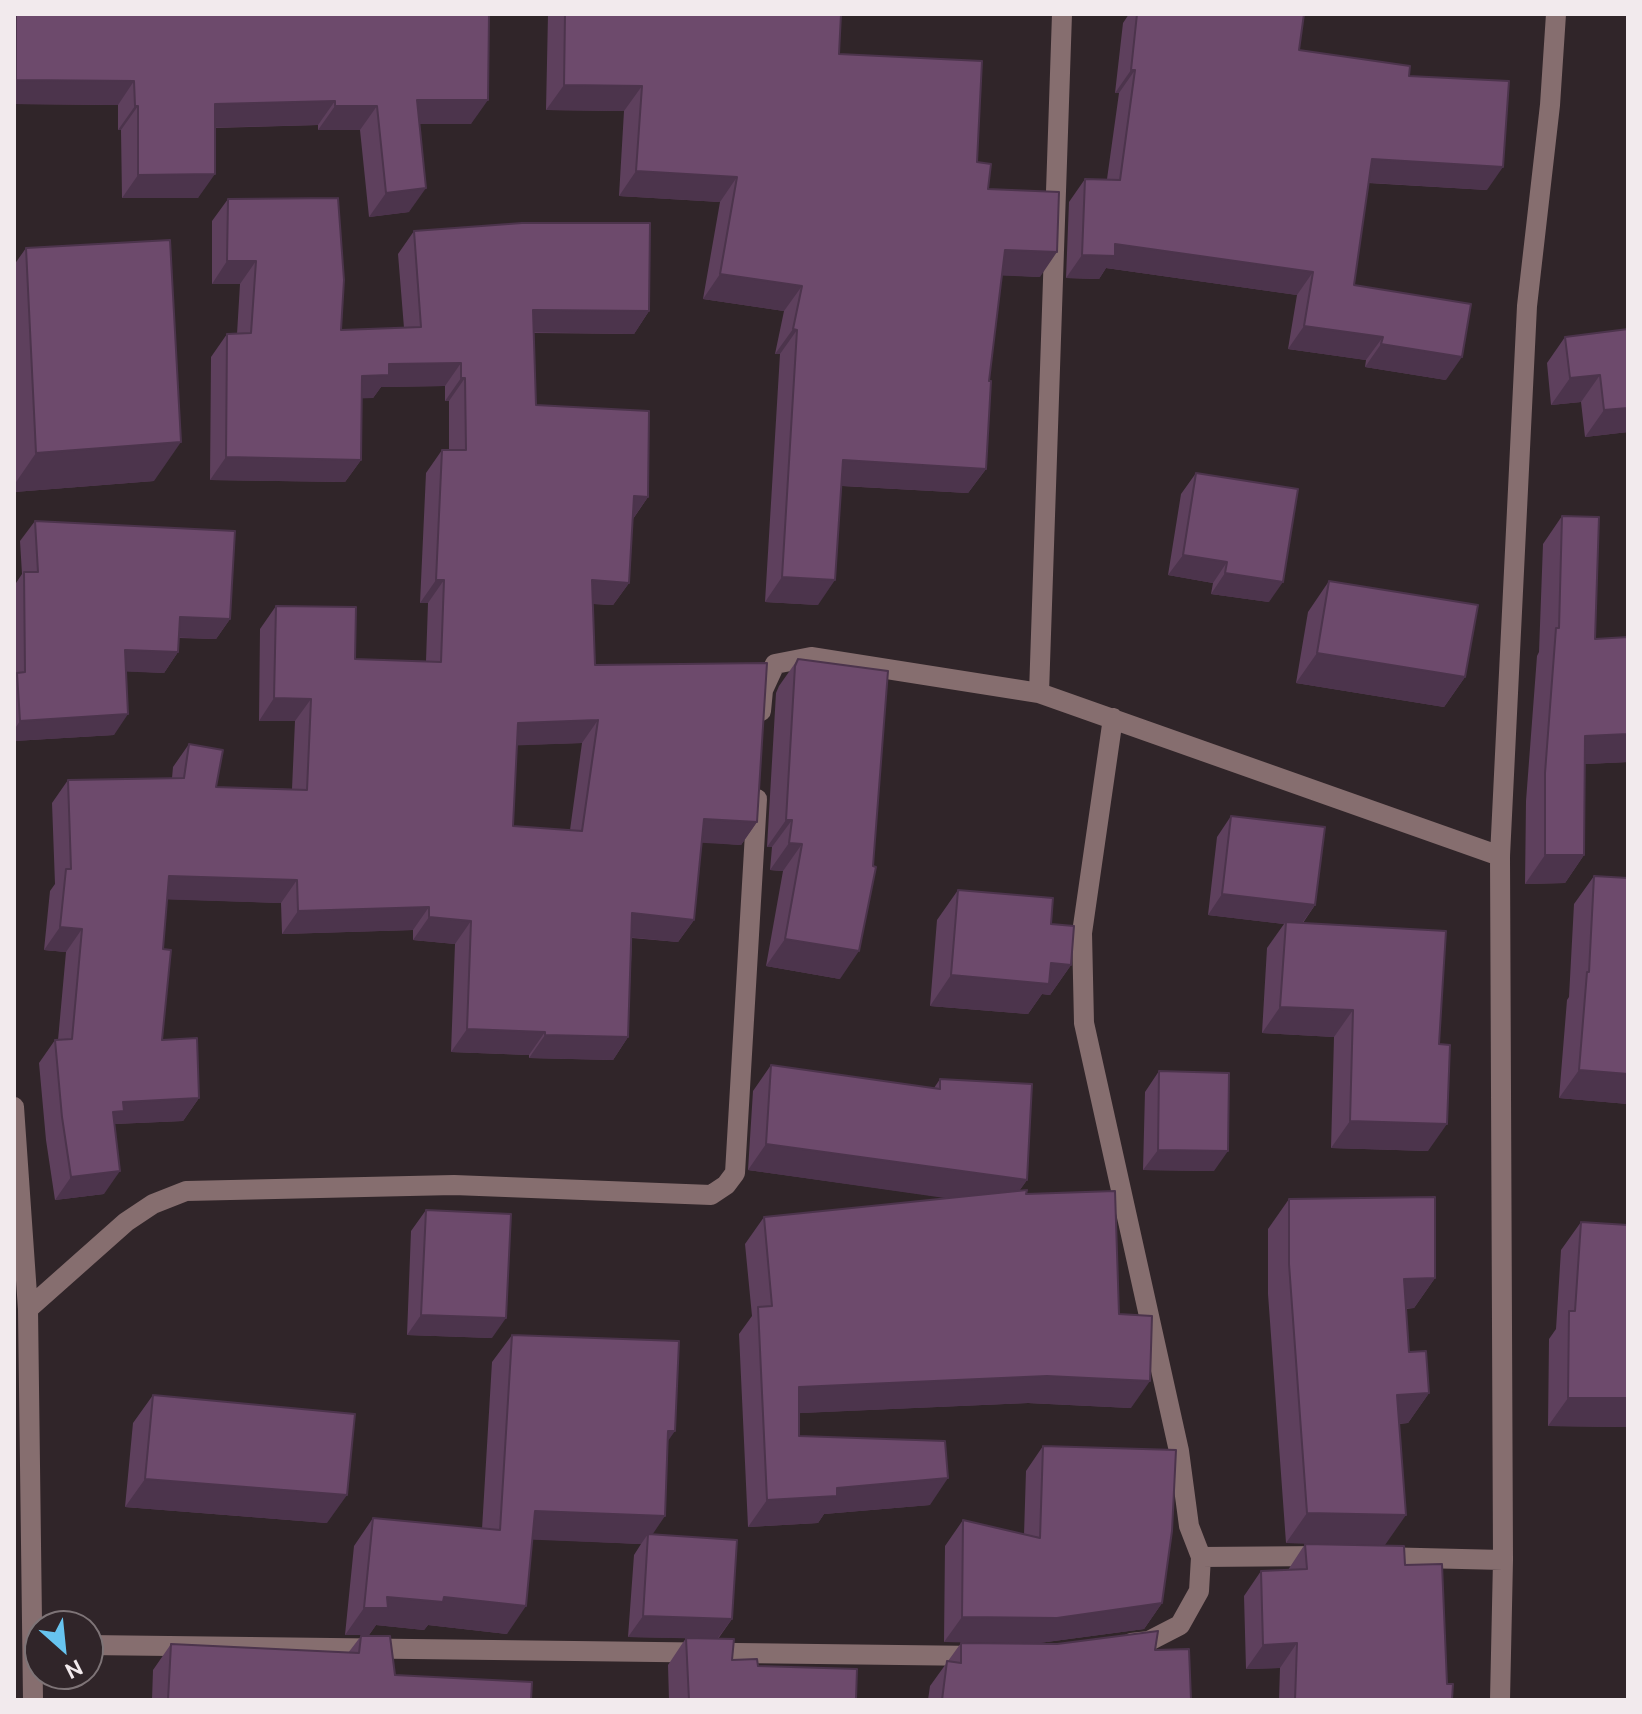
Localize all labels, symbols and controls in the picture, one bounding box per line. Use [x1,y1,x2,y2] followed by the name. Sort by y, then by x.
[24,1610,104,1690] north arrow
[61,1655,87,1685] text: N

